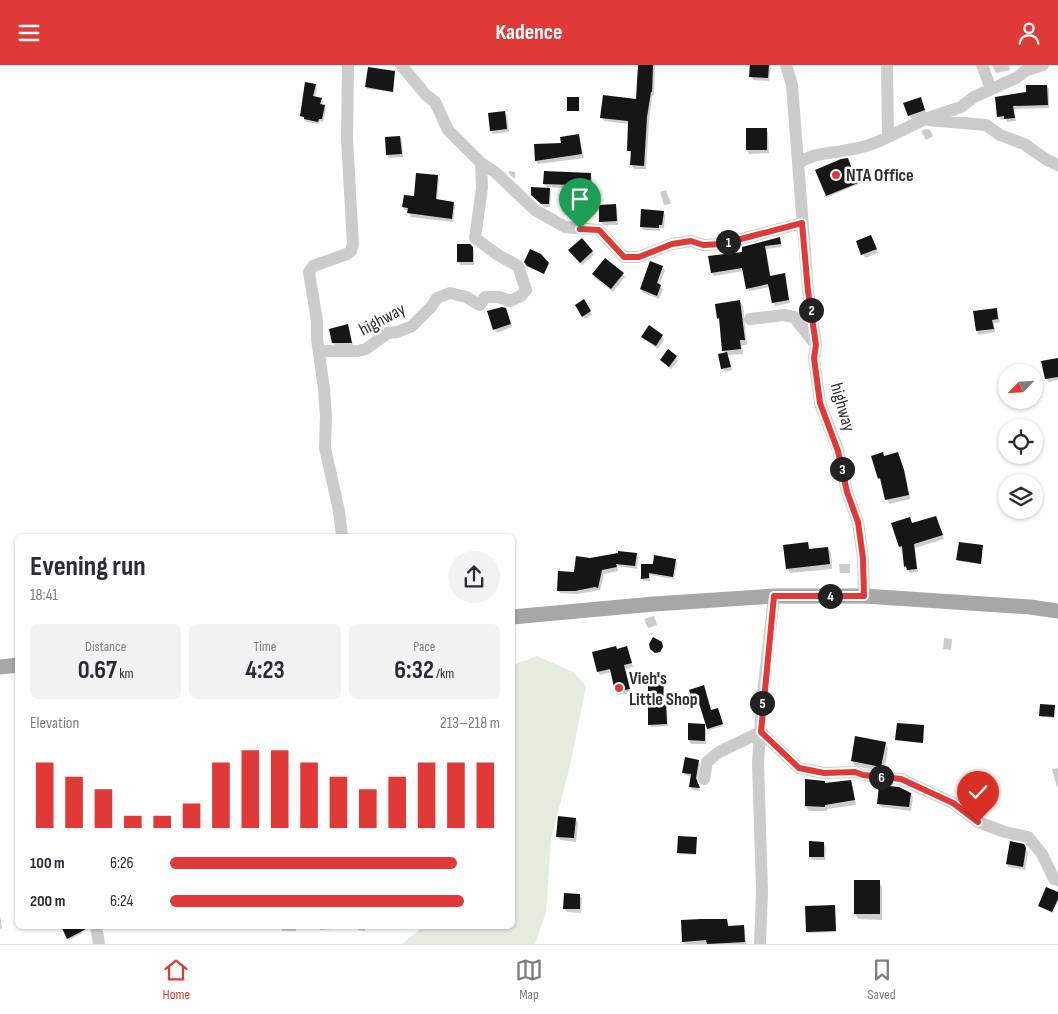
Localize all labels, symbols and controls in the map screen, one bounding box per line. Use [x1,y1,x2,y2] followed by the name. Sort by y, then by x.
[15,19,43,47] icon: menu
[496,19,563,46] text: Kadence
[1015,19,1043,47] icon: person
[846,165,914,186] place label: NTA Office
[830,169,842,181] marker: NTA Office
[559,178,601,229] pin
[566,185,594,213] icon: arrive
[716,229,740,255] pin: 1
[726,234,731,251] text: 1
[798,297,824,323] pin: 2
[355,299,409,340] street label: highway
[808,302,815,319] text: 2
[998,364,1042,409] north arrow
[998,364,1043,519] map controls
[826,380,859,434] street label: highway
[998,419,1043,464] button: locate
[830,457,854,481] pin: 3
[839,461,846,478] text: 3
[998,474,1043,519] button: layers
[30,550,146,583] text: Evening run
[448,551,500,603] button: share
[818,583,842,609] pin: 4
[30,586,58,605] text: 18:41
[827,588,834,605] text: 4
[85,638,126,655] text: Distance
[254,638,276,655] text: Time
[413,638,435,655] text: Pace
[78,655,117,686] text: 0.67
[245,655,285,686] text: 4:23
[394,655,434,686] text: 6:32
[117,665,134,682] text: km
[434,665,454,682] text: /km
[629,668,698,710] place label: Vieh's Little Shop
[613,682,625,694] marker: Vieh's Little Shop
[750,691,774,715] pin: 5
[759,695,766,712] text: 5
[30,714,79,733] text: Elevation
[440,714,500,733] text: 213–218 m
[868,765,894,789] pin: 6
[878,769,885,786] text: 6
[957,771,999,822] pin
[964,778,992,806] icon: check
[30,854,65,873] text: 100 m
[110,854,134,873] text: 6:26
[30,892,65,911] text: 200 m
[110,892,133,911] text: 6:24
[162,956,190,1003] tab: Home
[515,956,543,1003] tab: Map
[868,956,896,1003] tab: Saved

